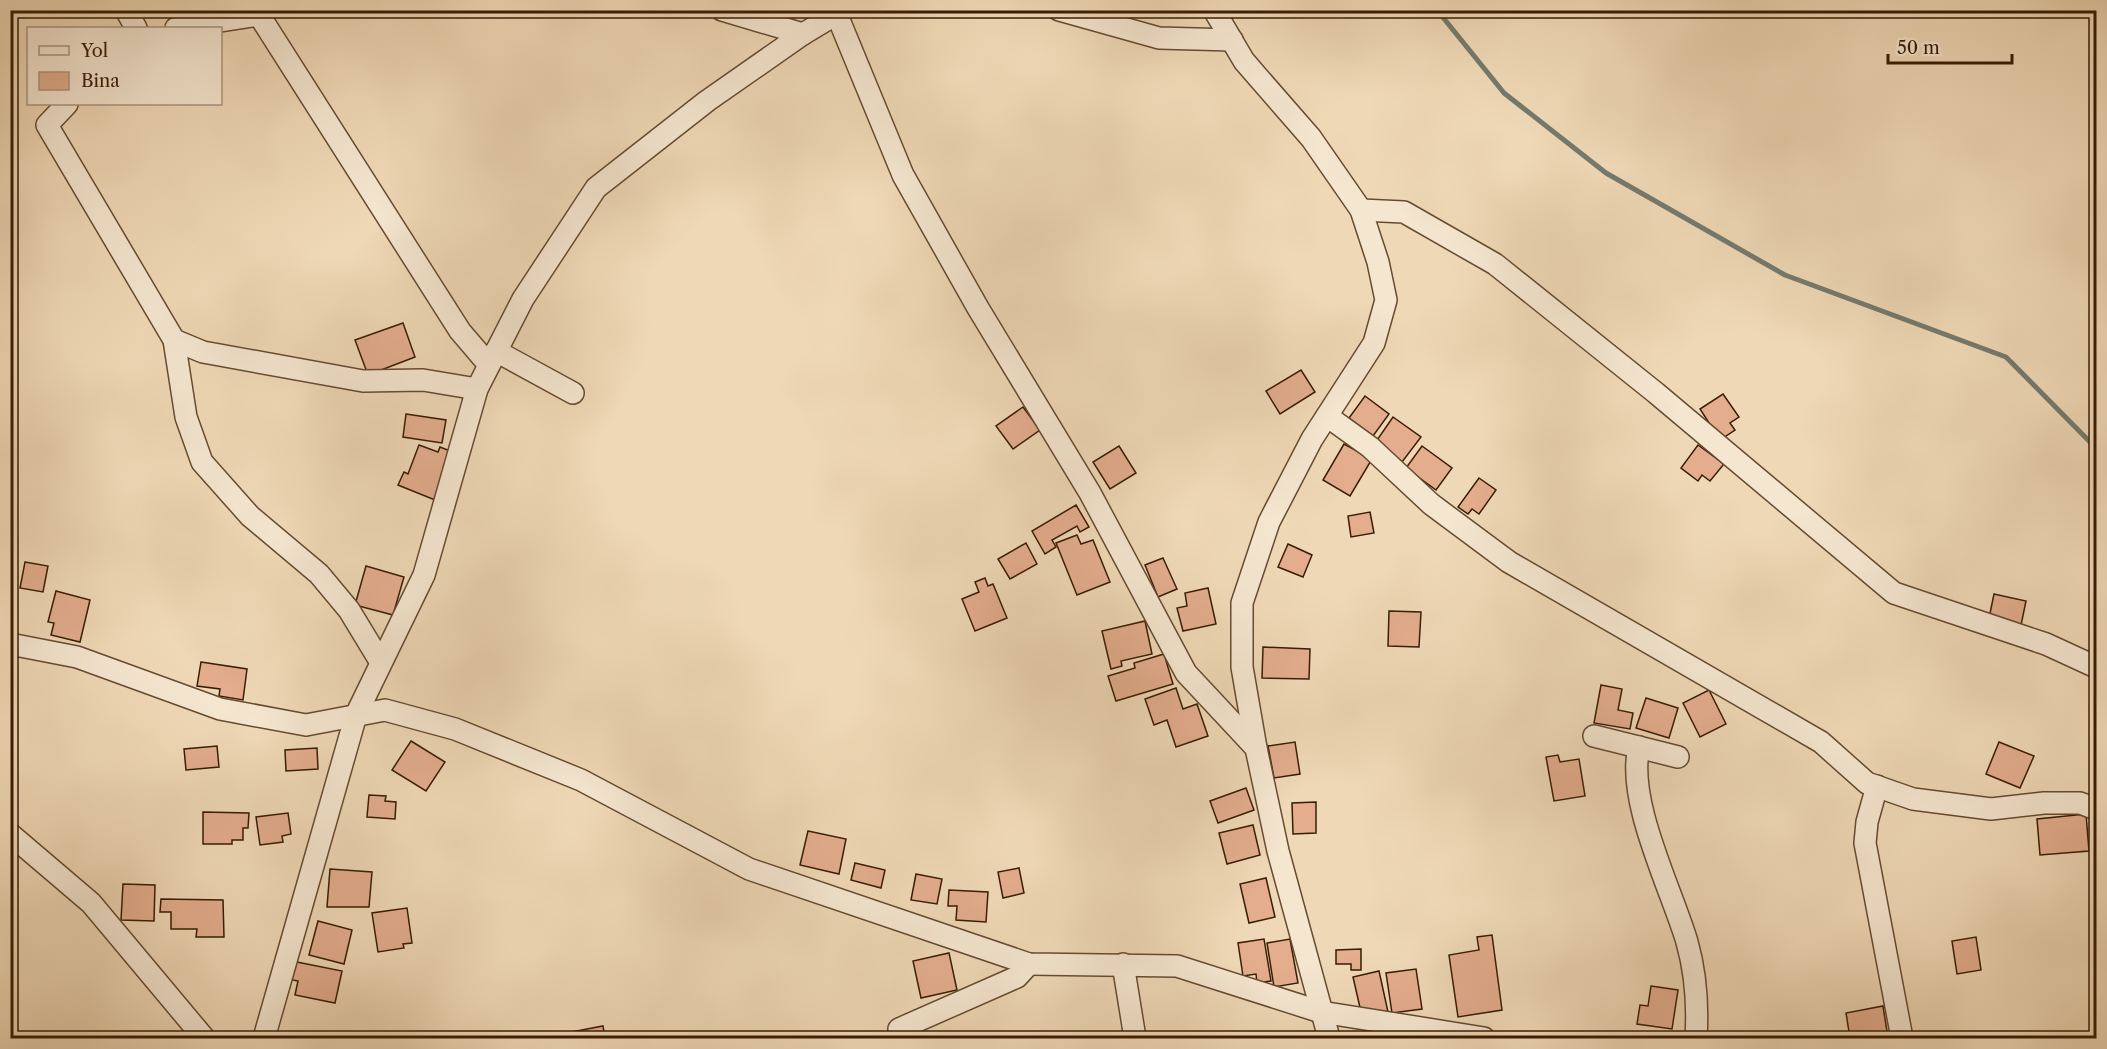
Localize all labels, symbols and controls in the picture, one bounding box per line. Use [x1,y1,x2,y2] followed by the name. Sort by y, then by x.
[27,27,222,105] legend
[1888,27,2012,65] scale bar
[1897,37,1940,59] text: 50 m
[80,40,108,62] text: Yol
[81,70,120,92] text: Bina

